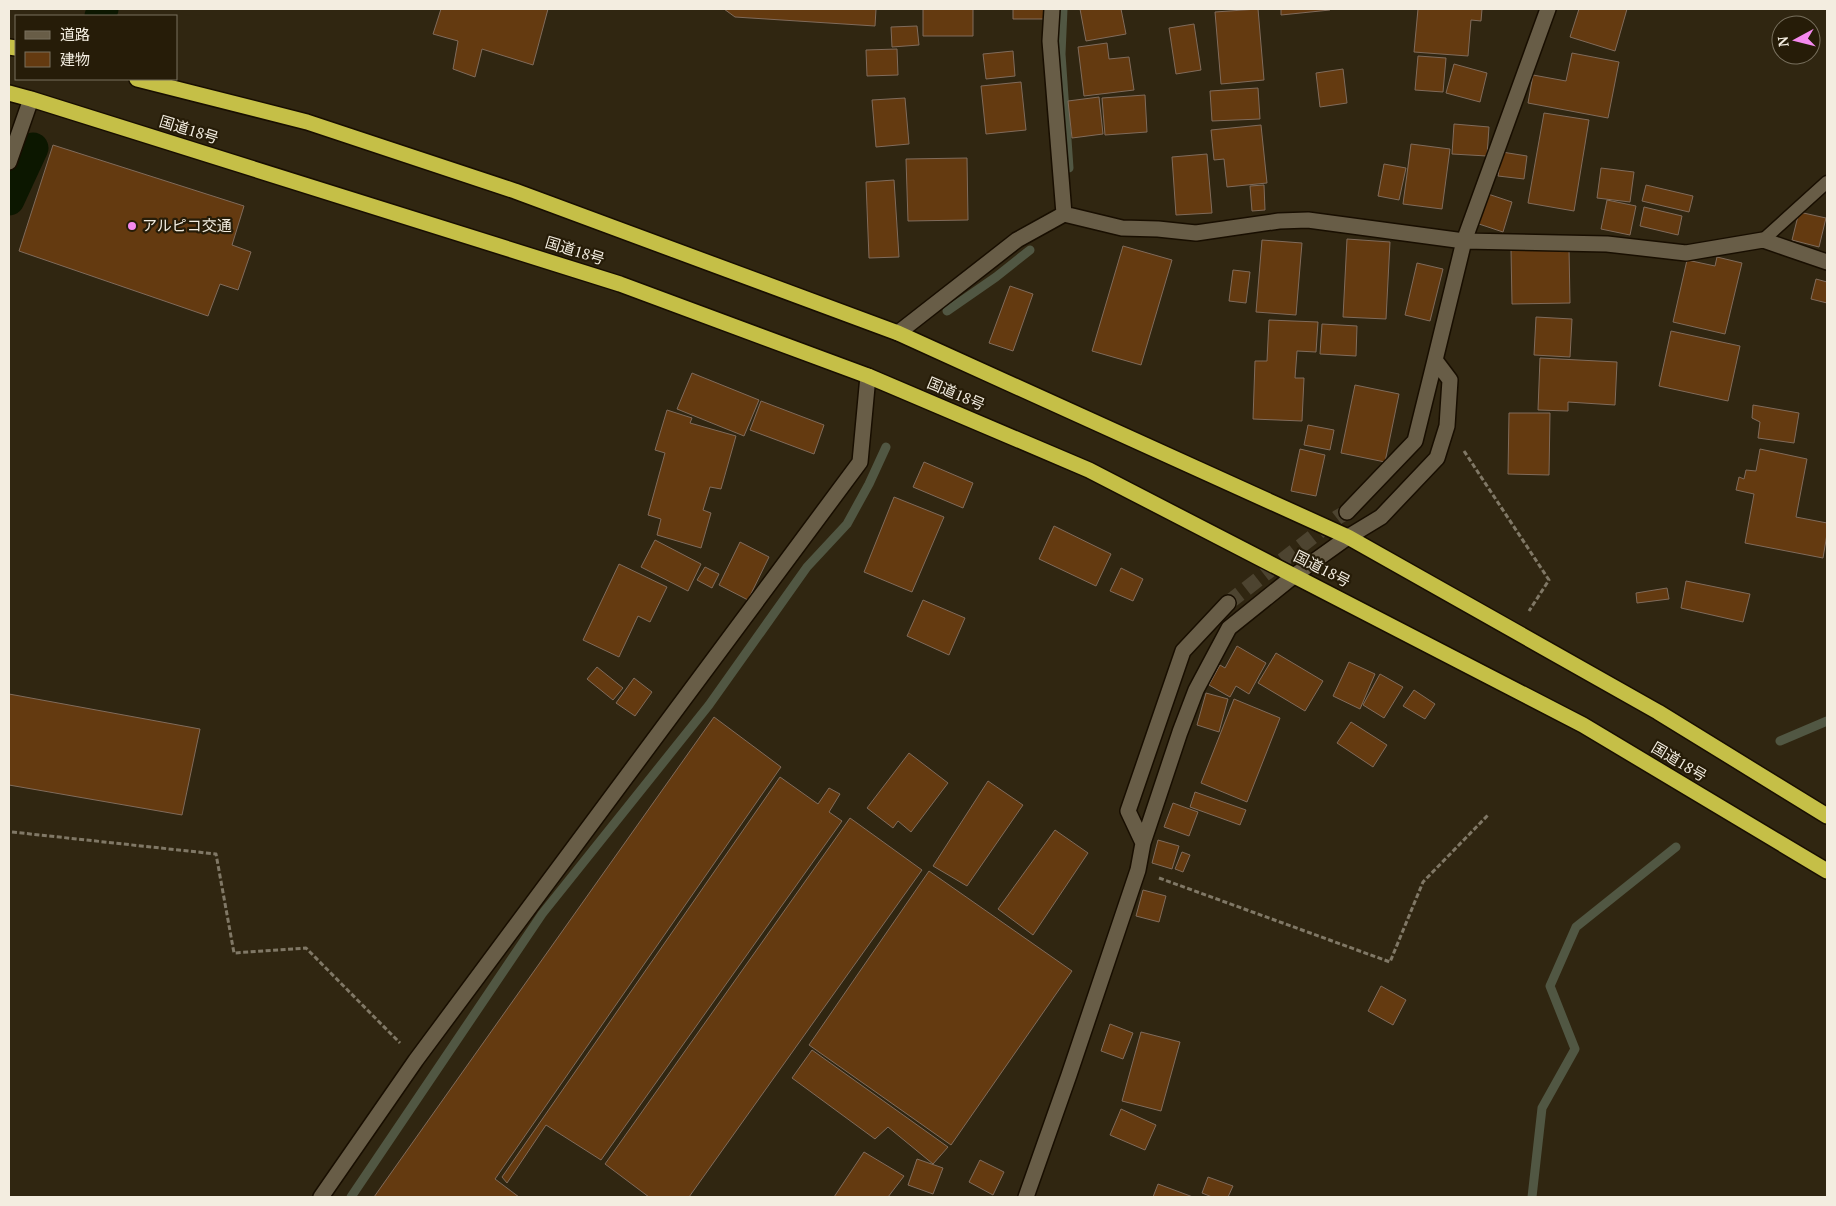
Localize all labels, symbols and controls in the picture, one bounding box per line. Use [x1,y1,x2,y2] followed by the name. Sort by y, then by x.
[15,15,178,80] legend
[1771,15,1821,65] north arrow
[60,24,90,44] text: 道路
[1772,35,1793,48] text: N
[60,49,90,69] text: 建物
[157,111,221,148] street label: 国道18号
[142,215,232,235] place label: アルピコ交通
[126,220,138,232] marker: アルピコ交通
[543,232,607,269] street label: 国道18号
[924,372,988,414] street label: 国道18号
[1291,545,1354,591] street label: 国道18号
[1648,737,1711,785] street label: 国道18号

